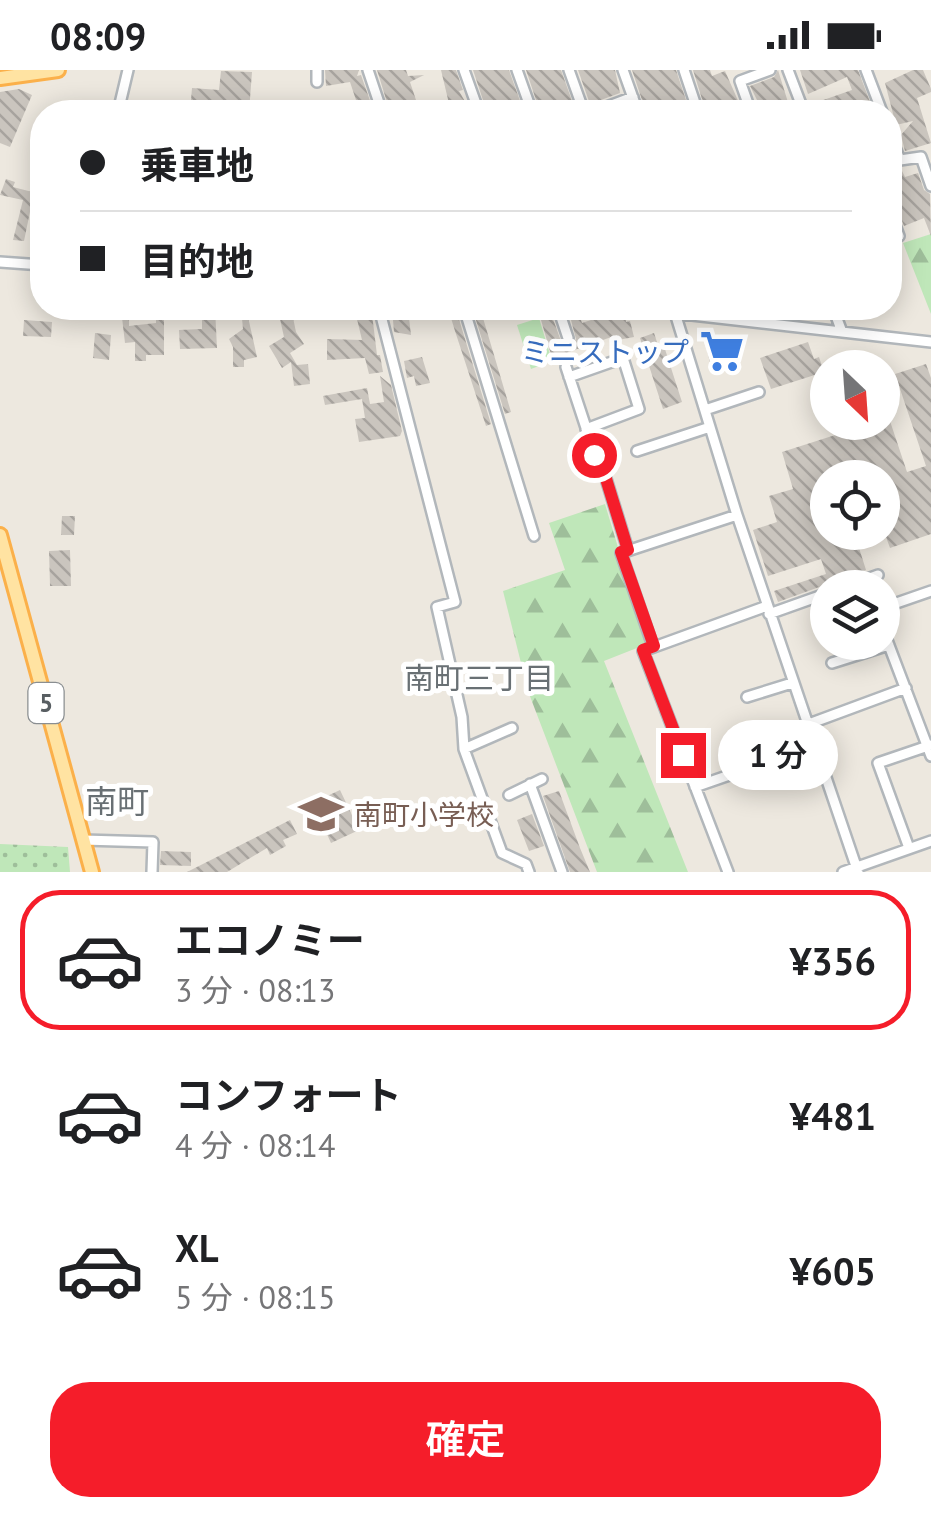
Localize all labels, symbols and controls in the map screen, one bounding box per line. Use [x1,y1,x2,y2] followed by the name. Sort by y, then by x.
[50,11,146,60] text: 08:09
[140,140,254,189] text: 乗車地
[140,236,254,285] text: 目的地
[698,327,746,375] supermarket icon: ミニストップ
[521,333,689,370] place label: ミニストップ
[810,350,900,440] north arrow
[810,350,900,660] map controls
[572,433,617,478] route start
[810,460,900,550] button: locate
[810,570,900,660] button: layers
[404,658,554,697] district label: 南町三丁目
[28,683,64,723] road number: 5
[718,720,838,790] callout: 1 分
[661,733,706,778] route end
[749,734,807,776] text: 1 分
[85,780,149,822] district label: 南町
[297,790,345,838] school or university icon: 南町小学校
[354,796,494,833] place label: 南町小学校
[55,915,145,1005] icon: car
[175,915,365,964] text: エコノミー
[790,936,876,985] text: ¥356
[175,969,335,1011] text: 3 分 · 08:13
[55,1070,145,1160] icon: car
[175,1070,402,1119] text: コンフォート
[790,1091,876,1140] text: ¥481
[175,1124,335,1166] text: 4 分 · 08:14
[175,1223,219,1272] text: XL
[55,1225,145,1315] icon: car
[790,1246,876,1295] text: ¥605
[175,1276,335,1318] text: 5 分 · 08:15
[50,1382,881,1497] button: 確定

